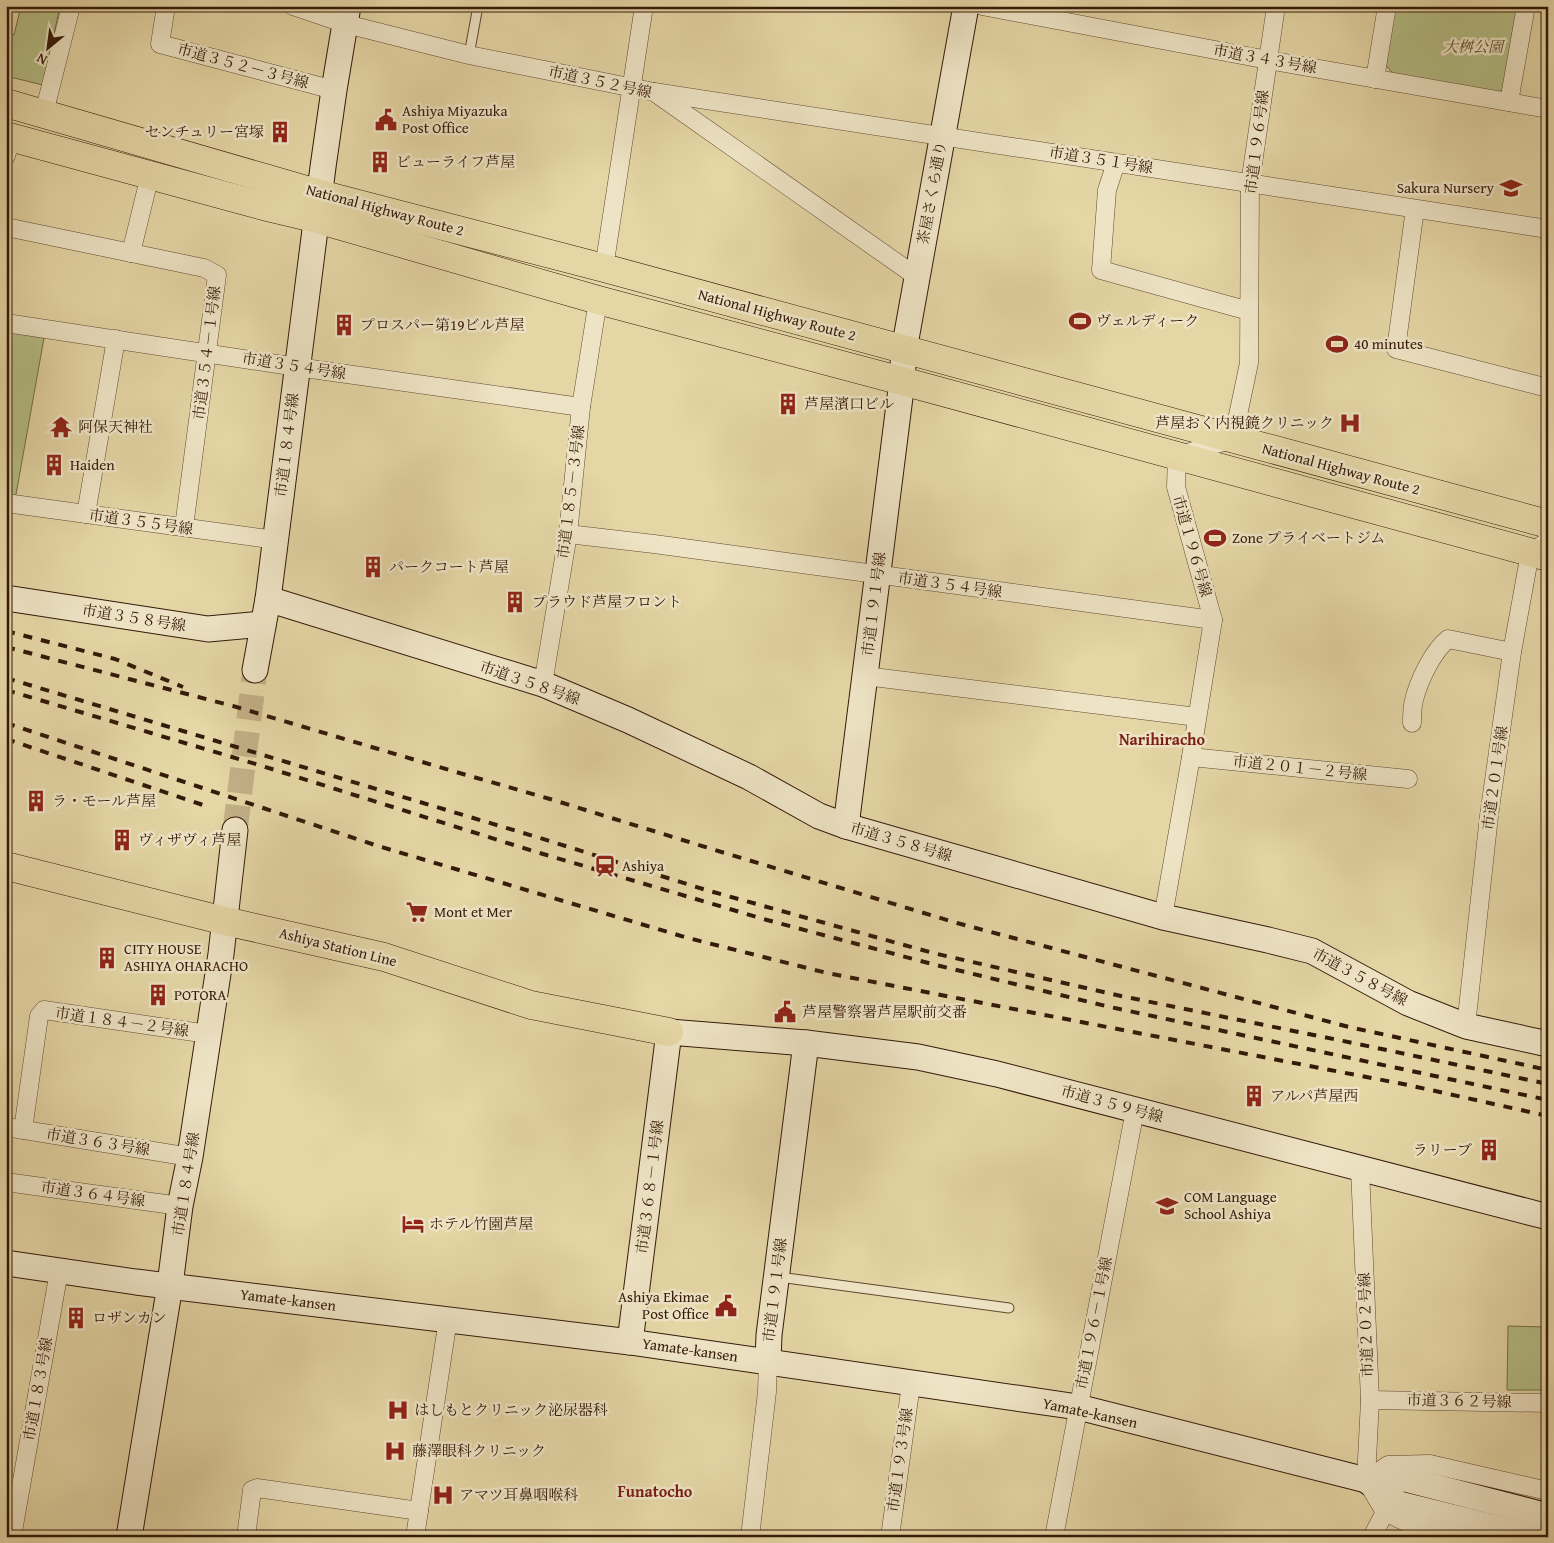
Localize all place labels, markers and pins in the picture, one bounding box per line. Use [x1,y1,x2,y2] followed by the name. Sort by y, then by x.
[402,100,508,138] place label: Ashiya Miyazuka Post Office
[373,107,399,133] public building icon: Ashiya Miyazuka Post Office
[267,119,293,145] building icon: センチュリー宮塚
[144,121,264,142] place label: センチュリー宮塚
[367,149,393,175] building icon: ビューライフ芦屋
[396,151,515,172] place label: ビューライフ芦屋
[1498,175,1524,201] school or university icon: Sakura Nursery
[1397,177,1495,198] place label: Sakura Nursery
[1067,308,1093,334] sports icon: ヴェルディーク
[1096,310,1199,331] place label: ヴェルディーク
[331,312,357,338] building icon: プロスパー第19ビル芦屋
[360,314,524,335] place label: プロスパー第19ビル芦屋
[1324,331,1350,357] sports icon: 40 minutes
[1354,333,1423,354] place label: 40 minutes
[775,391,801,417] building icon: 芦屋濱口ビル
[804,393,894,414] place label: 芦屋濱口ビル
[1337,410,1363,436] hospital icon: 芦屋おく内視鏡クリニック
[1155,412,1334,433] place label: 芦屋おく内視鏡クリニック
[48,414,74,440] temple icon: 阿保天神社
[78,416,153,437] place label: 阿保天神社
[41,452,67,478] building icon: Haiden
[70,454,115,475] place label: Haiden
[1202,525,1228,551] sports icon: Zone プライベートジム
[1232,527,1385,548] place label: Zone プライベートジム
[360,554,386,580] building icon: パークコート芦屋
[389,556,509,577] place label: パークコート芦屋
[502,589,528,615] building icon: プラウド芦屋フロント
[532,591,682,612] place label: プラウド芦屋フロント
[23,788,49,814] building icon: ラ・モール芦屋
[52,790,156,811] place label: ラ・モール芦屋
[109,827,135,853] building icon: ヴィザヴィ芦屋
[138,829,241,850] place label: ヴィザヴィ芦屋
[592,853,618,879] station icon: Ashiya
[622,855,664,876] place label: Ashiya
[404,899,430,925] supermarket icon: Mont et Mer
[434,901,512,922] place label: Mont et Mer
[124,938,248,976] place label: CITY HOUSE ASHIYA OHARACHO
[94,945,120,971] building icon: CITY HOUSE ASHIYA OHARACHO
[145,982,171,1008] building icon: POTORA
[174,984,226,1005] place label: POTORA
[772,999,798,1025] public building icon: 芦屋警察署芦屋駅前交番
[802,1001,967,1022] place label: 芦屋警察署芦屋駅前交番
[1241,1083,1267,1109] building icon: アルパ芦屋西
[1270,1085,1358,1106] place label: アルパ芦屋西
[1476,1137,1502,1163] building icon: ラリーブ
[1413,1139,1472,1160] place label: ラリーブ
[1184,1186,1277,1224] place label: COM Language School Ashiya
[1154,1193,1180,1219] school or university icon: COM Language School Ashiya
[400,1211,426,1237] hotel icon: ホテル竹園芦屋
[429,1213,533,1234] place label: ホテル竹園芦屋
[618,1286,709,1324] place label: Ashiya Ekimae Post Office
[713,1293,739,1319] public building icon: Ashiya Ekimae Post Office
[63,1305,89,1331] building icon: ロザンカン
[92,1307,167,1328] place label: ロザンカン
[385,1397,411,1423] hospital icon: はしもとクリニック泌尿器科
[414,1399,608,1420] place label: はしもとクリニック泌尿器科
[382,1438,408,1464] hospital icon: 藤澤眼科クリニック
[412,1440,546,1461] place label: 藤澤眼科クリニック
[430,1482,456,1508] hospital icon: アマツ耳鼻咽喉科
[459,1484,579,1505] place label: アマツ耳鼻咽喉科

